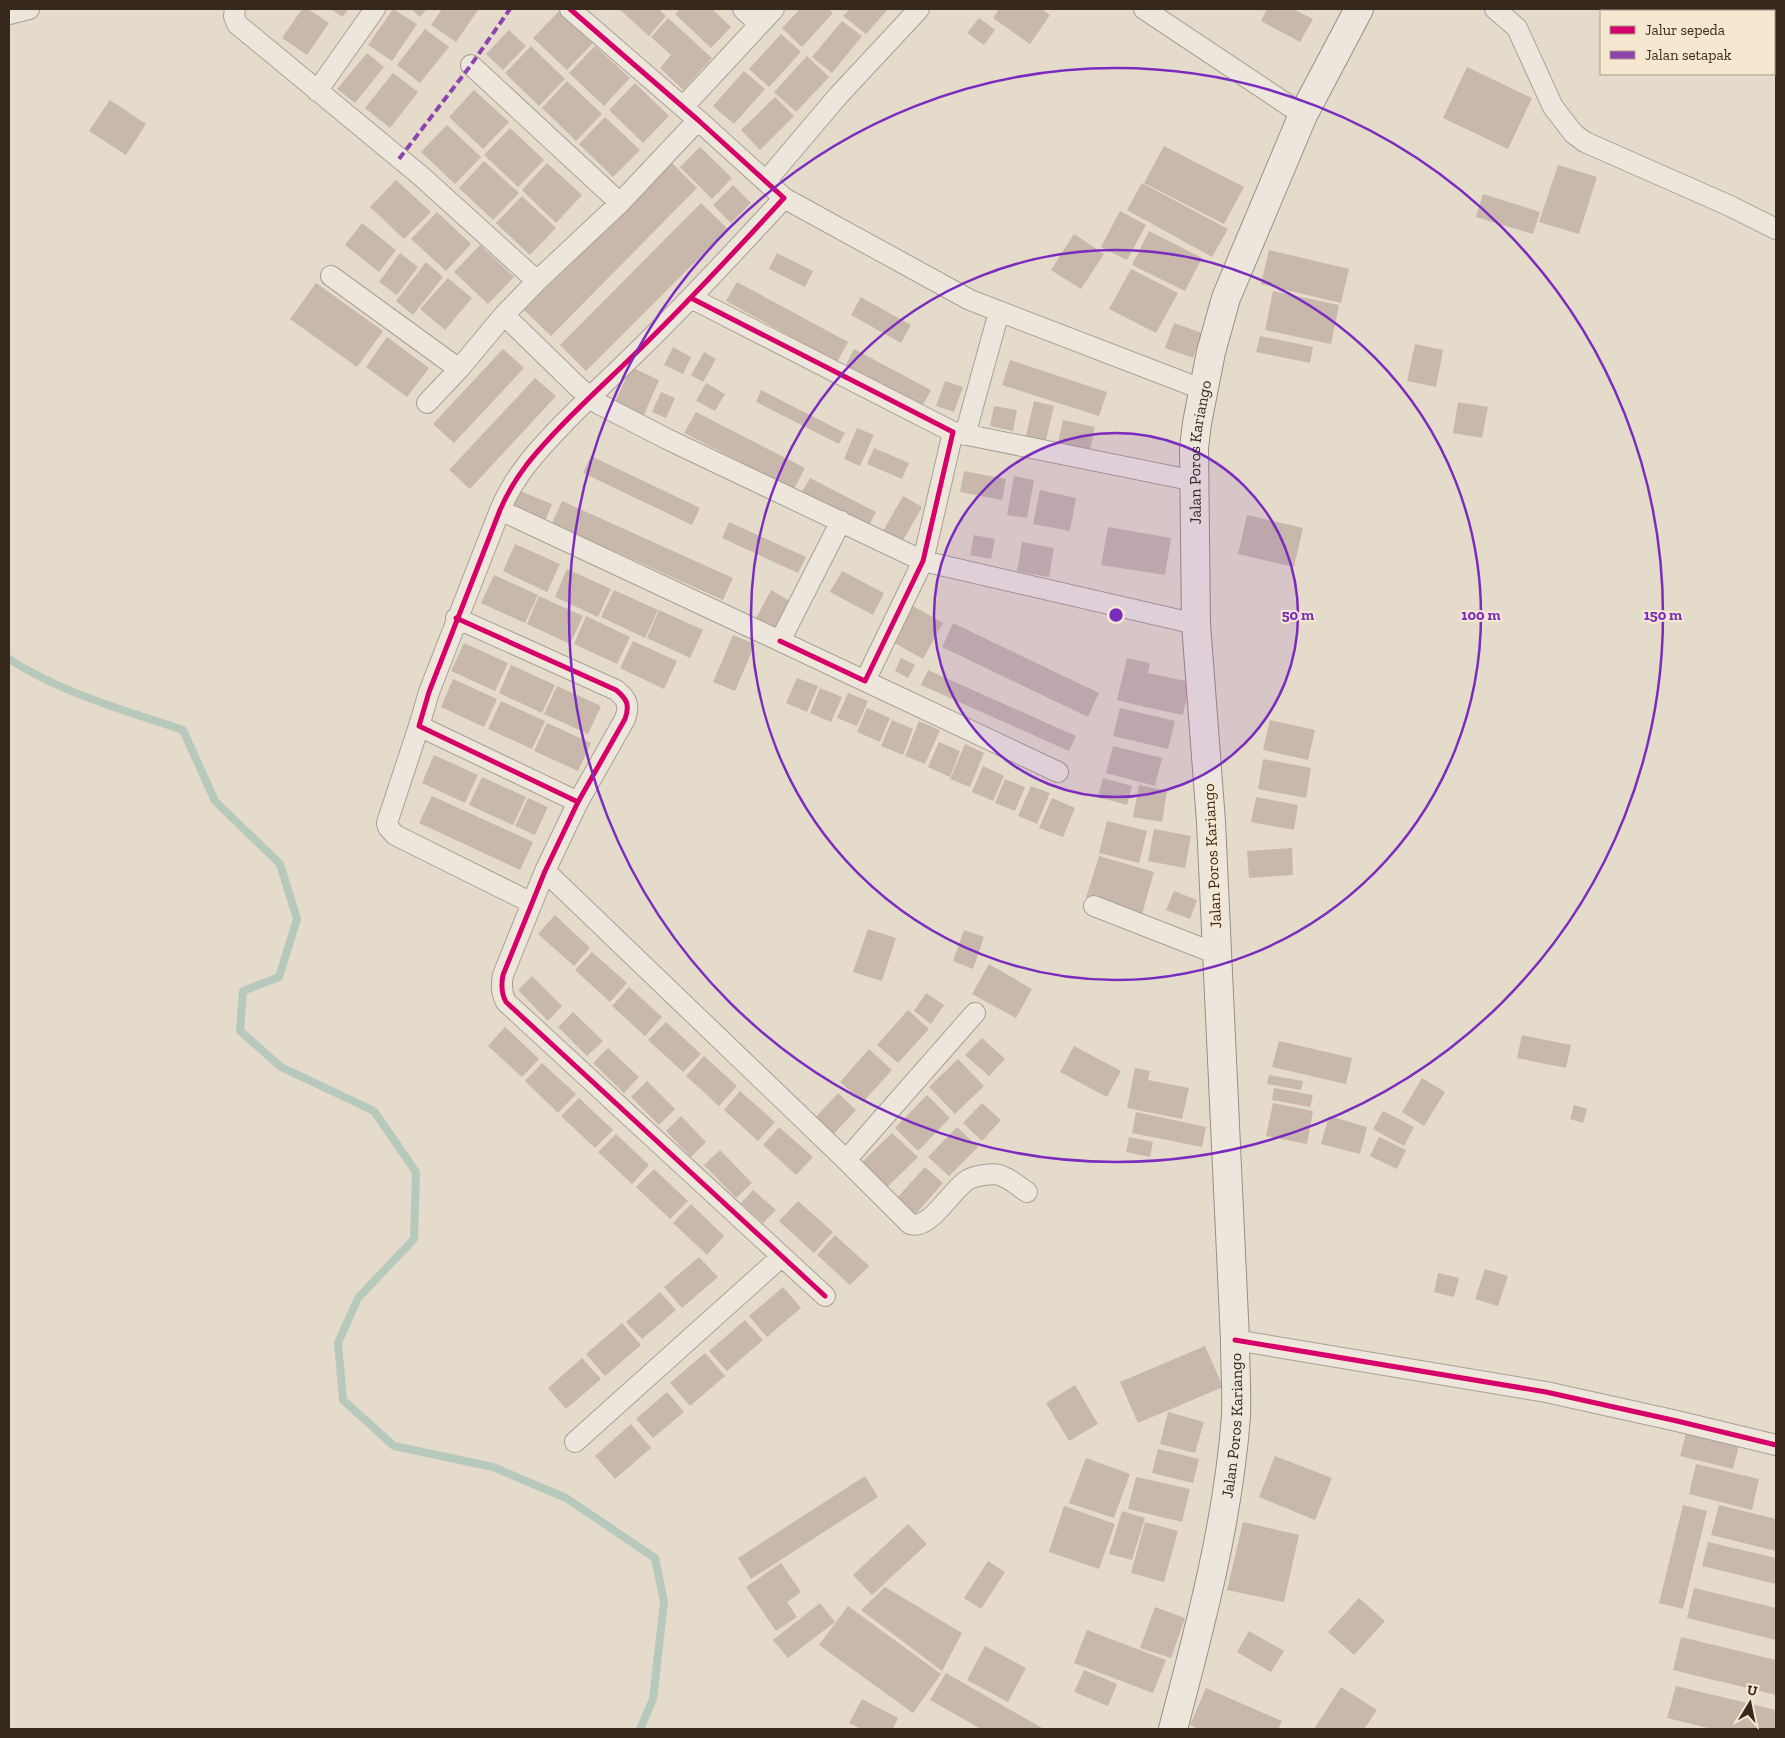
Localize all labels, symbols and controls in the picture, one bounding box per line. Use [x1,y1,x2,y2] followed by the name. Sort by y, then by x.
[1600,10,1775,75] legend
[1645,21,1725,39] text: Jalur sepeda
[1645,46,1732,64] text: Jalan setapak
[1184,378,1215,525] street label: Jalan Poros Kariango
[1107,606,1125,624] centre of rings
[1282,606,1314,624] text: 50 m
[1461,606,1501,624] text: 100 m
[1644,606,1682,624] text: 150 m
[1199,783,1225,929] street label: Jalan Poros Kariango
[1217,1353,1246,1499] street label: Jalan Poros Kariango
[1725,1678,1775,1728] north arrow
[1746,1681,1759,1700] text: U

